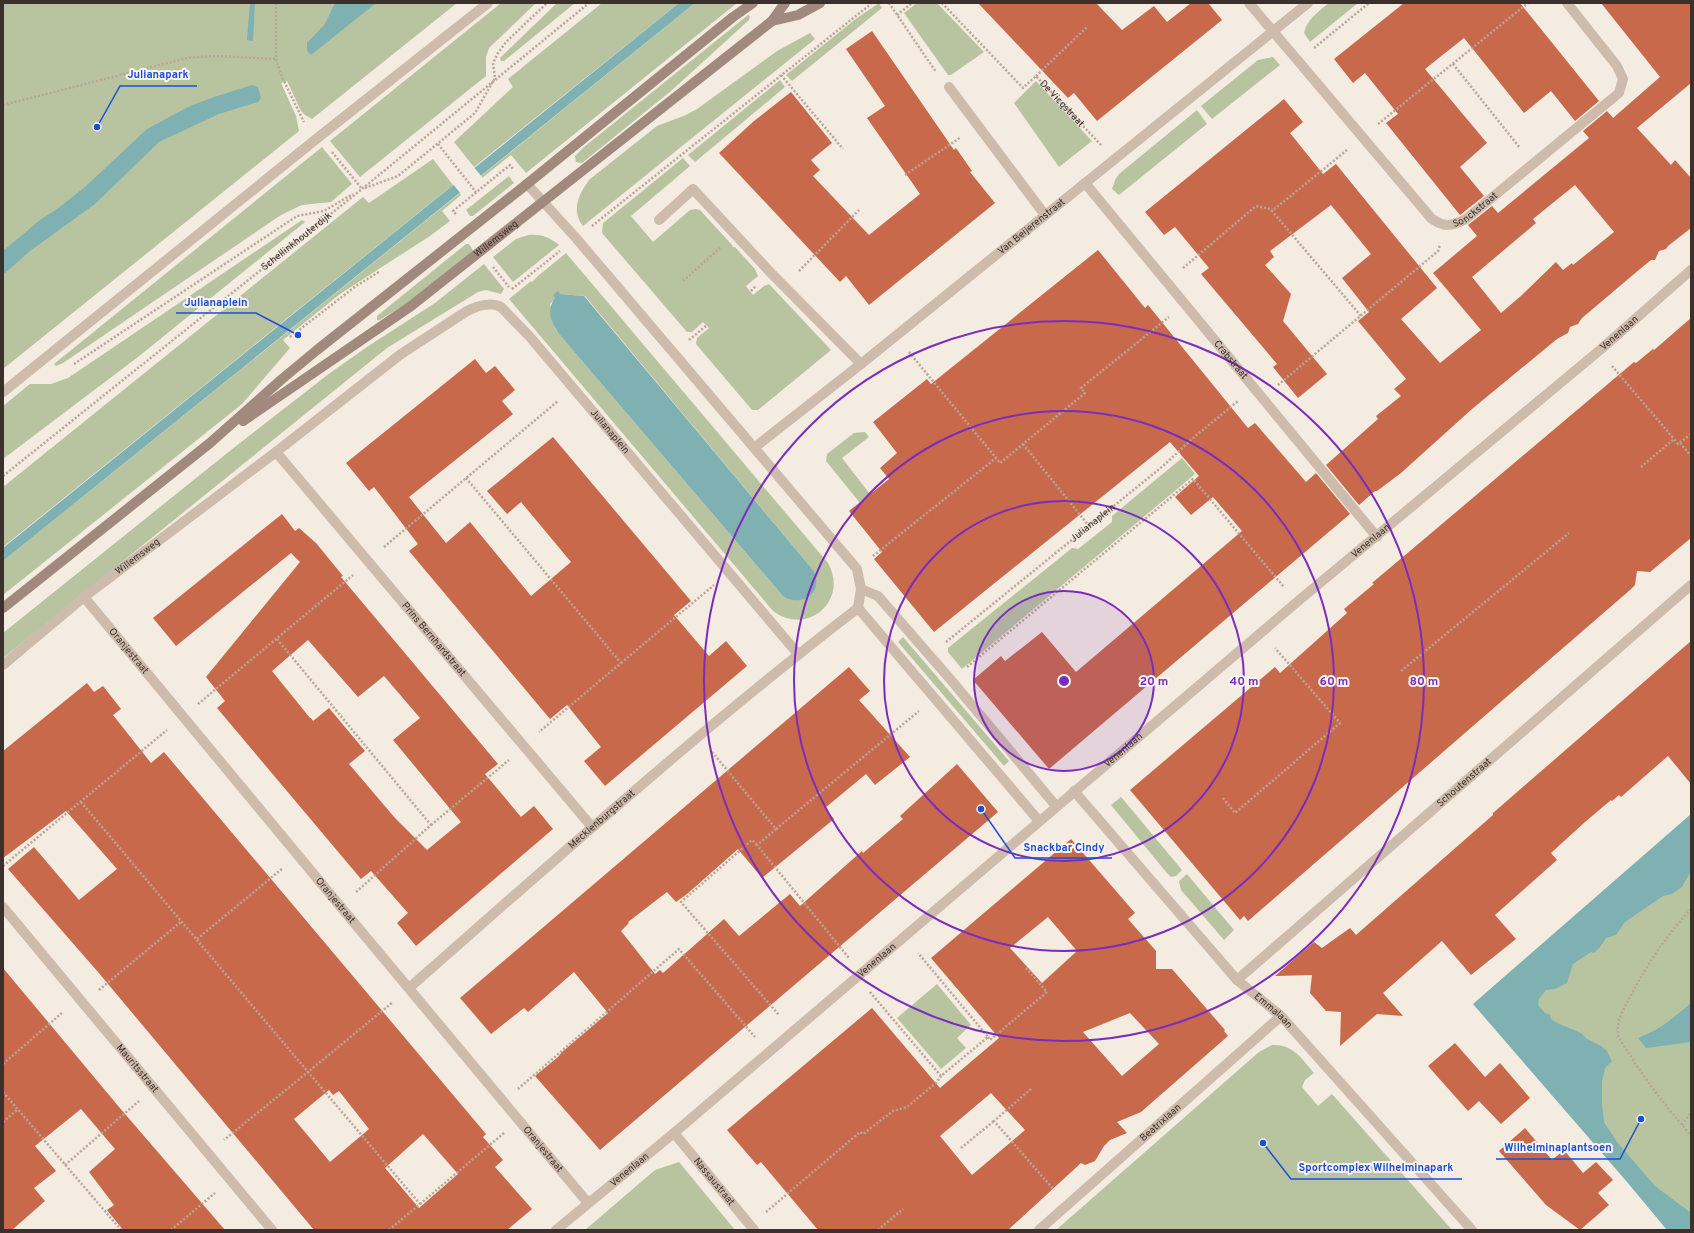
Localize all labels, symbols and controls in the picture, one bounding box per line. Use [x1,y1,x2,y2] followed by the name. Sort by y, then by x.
[120,63,197,86] callout: Julianapark
[127,68,189,82] text: Julianapark
[1037,77,1087,130] street label: De Vicqstraat
[1451,189,1501,231] street label: Sonckstraat
[995,195,1068,257] street label: Van Beijerenstraat
[259,209,335,273] street label: Schellinkhouterdijk
[471,217,521,260] street label: Willemsweg
[176,290,256,313] callout: Julianaplein
[184,296,248,310] text: Julianaplein
[1597,313,1641,354] street label: Venenlaan
[1211,337,1251,382] street label: Crabstraat
[587,406,632,457] street label: Julianaplein
[1067,501,1118,545] street label: Julianaplein
[1348,521,1393,561] street label: Venenlaan
[113,535,163,578] street label: Willemsweg
[399,599,469,679] street label: Prins Bernhardstraat
[106,625,152,677] street label: Oranjestraat
[1057,674,1071,688] centre of rings
[1140,674,1168,690] text: 20 m
[1229,674,1259,690] text: 40 m
[1320,674,1348,690] text: 60 m
[1410,674,1438,690] text: 80 m
[1101,730,1145,770] street label: Venenlaan
[1434,755,1494,810] street label: Schoutenstraat
[565,787,638,852] street label: Mecklenburgstraat
[1015,835,1112,858] callout: Snackbar Cindy
[1024,841,1104,855] text: Snackbar Cindy
[312,875,358,926] street label: Oranjestraat
[855,940,899,980] street label: Venenlaan
[1251,990,1295,1031] street label: Emmalaan
[113,1041,162,1096] street label: Mauritsstraat
[1137,1101,1184,1144] street label: Beatrixlaan
[520,1123,566,1175] street label: Oranjestraat
[1496,1136,1620,1159] callout: Wilhelminaplantsoen
[1504,1141,1612,1155] text: Wilhelminaplantsoen
[607,1150,652,1190] street label: Venenlaan
[691,1155,738,1208] street label: Nassaustraat
[1291,1156,1462,1179] callout: Sportcomplex Wilhelminapark
[1299,1161,1453,1175] text: Sportcomplex Wilhelminapark

